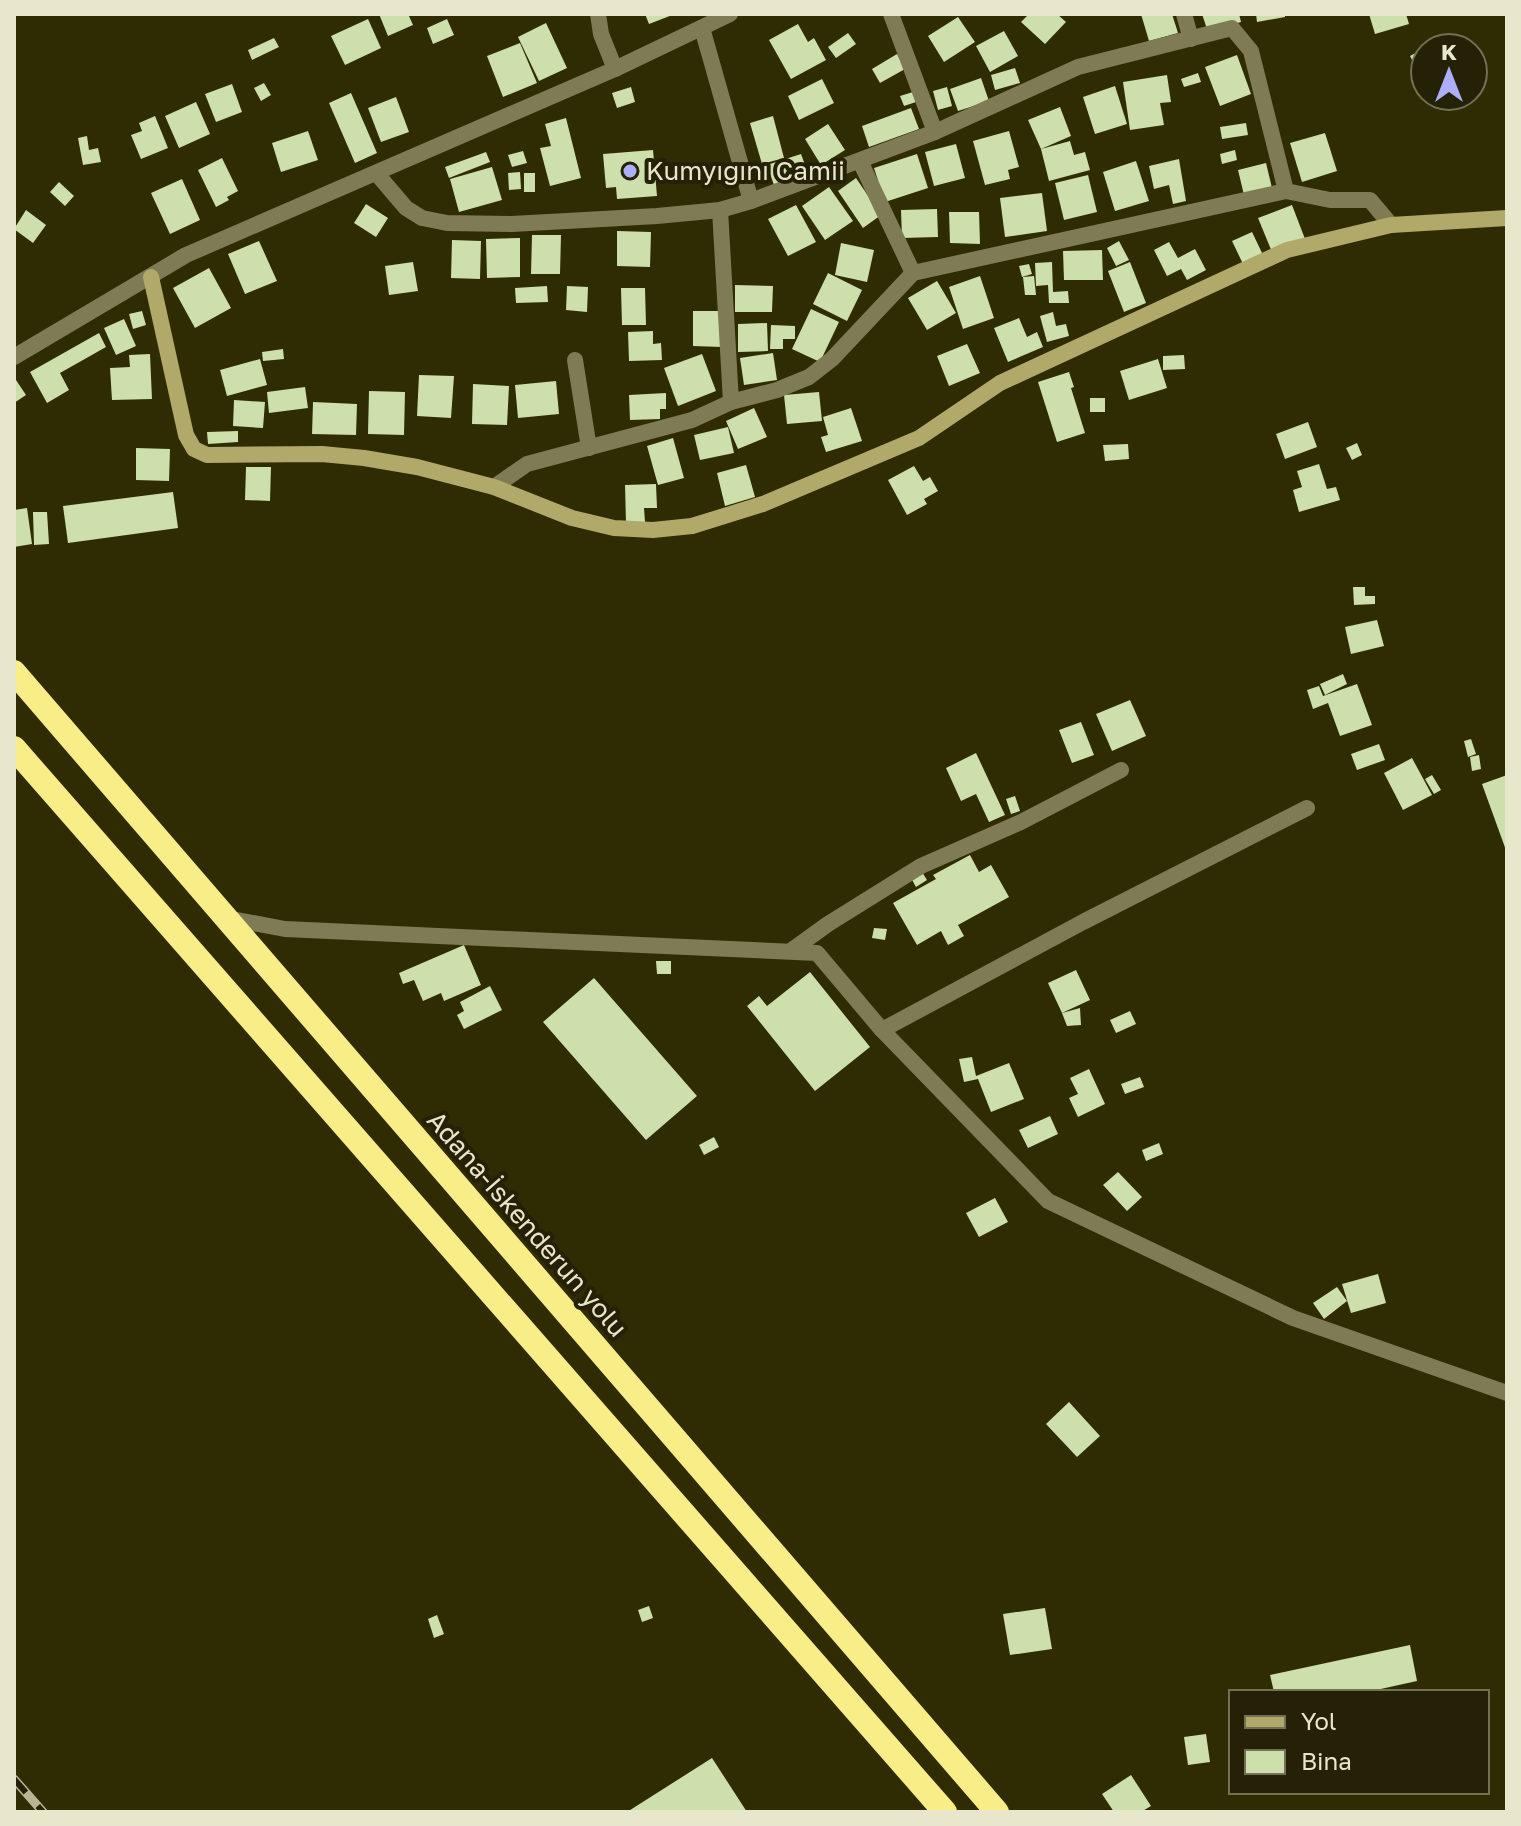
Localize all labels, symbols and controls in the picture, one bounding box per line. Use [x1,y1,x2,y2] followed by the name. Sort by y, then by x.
[1409,32,1489,112] north arrow
[1441,38,1457,65] text: K
[646,155,845,186] place label: Kumyığını Camii
[621,162,639,180] marker: Kumyığını Camii
[421,1105,634,1343] street label: Adana-İskenderun yolu
[1229,1690,1489,1794] legend
[1301,1706,1337,1735] text: Yol
[1301,1746,1352,1775] text: Bina

